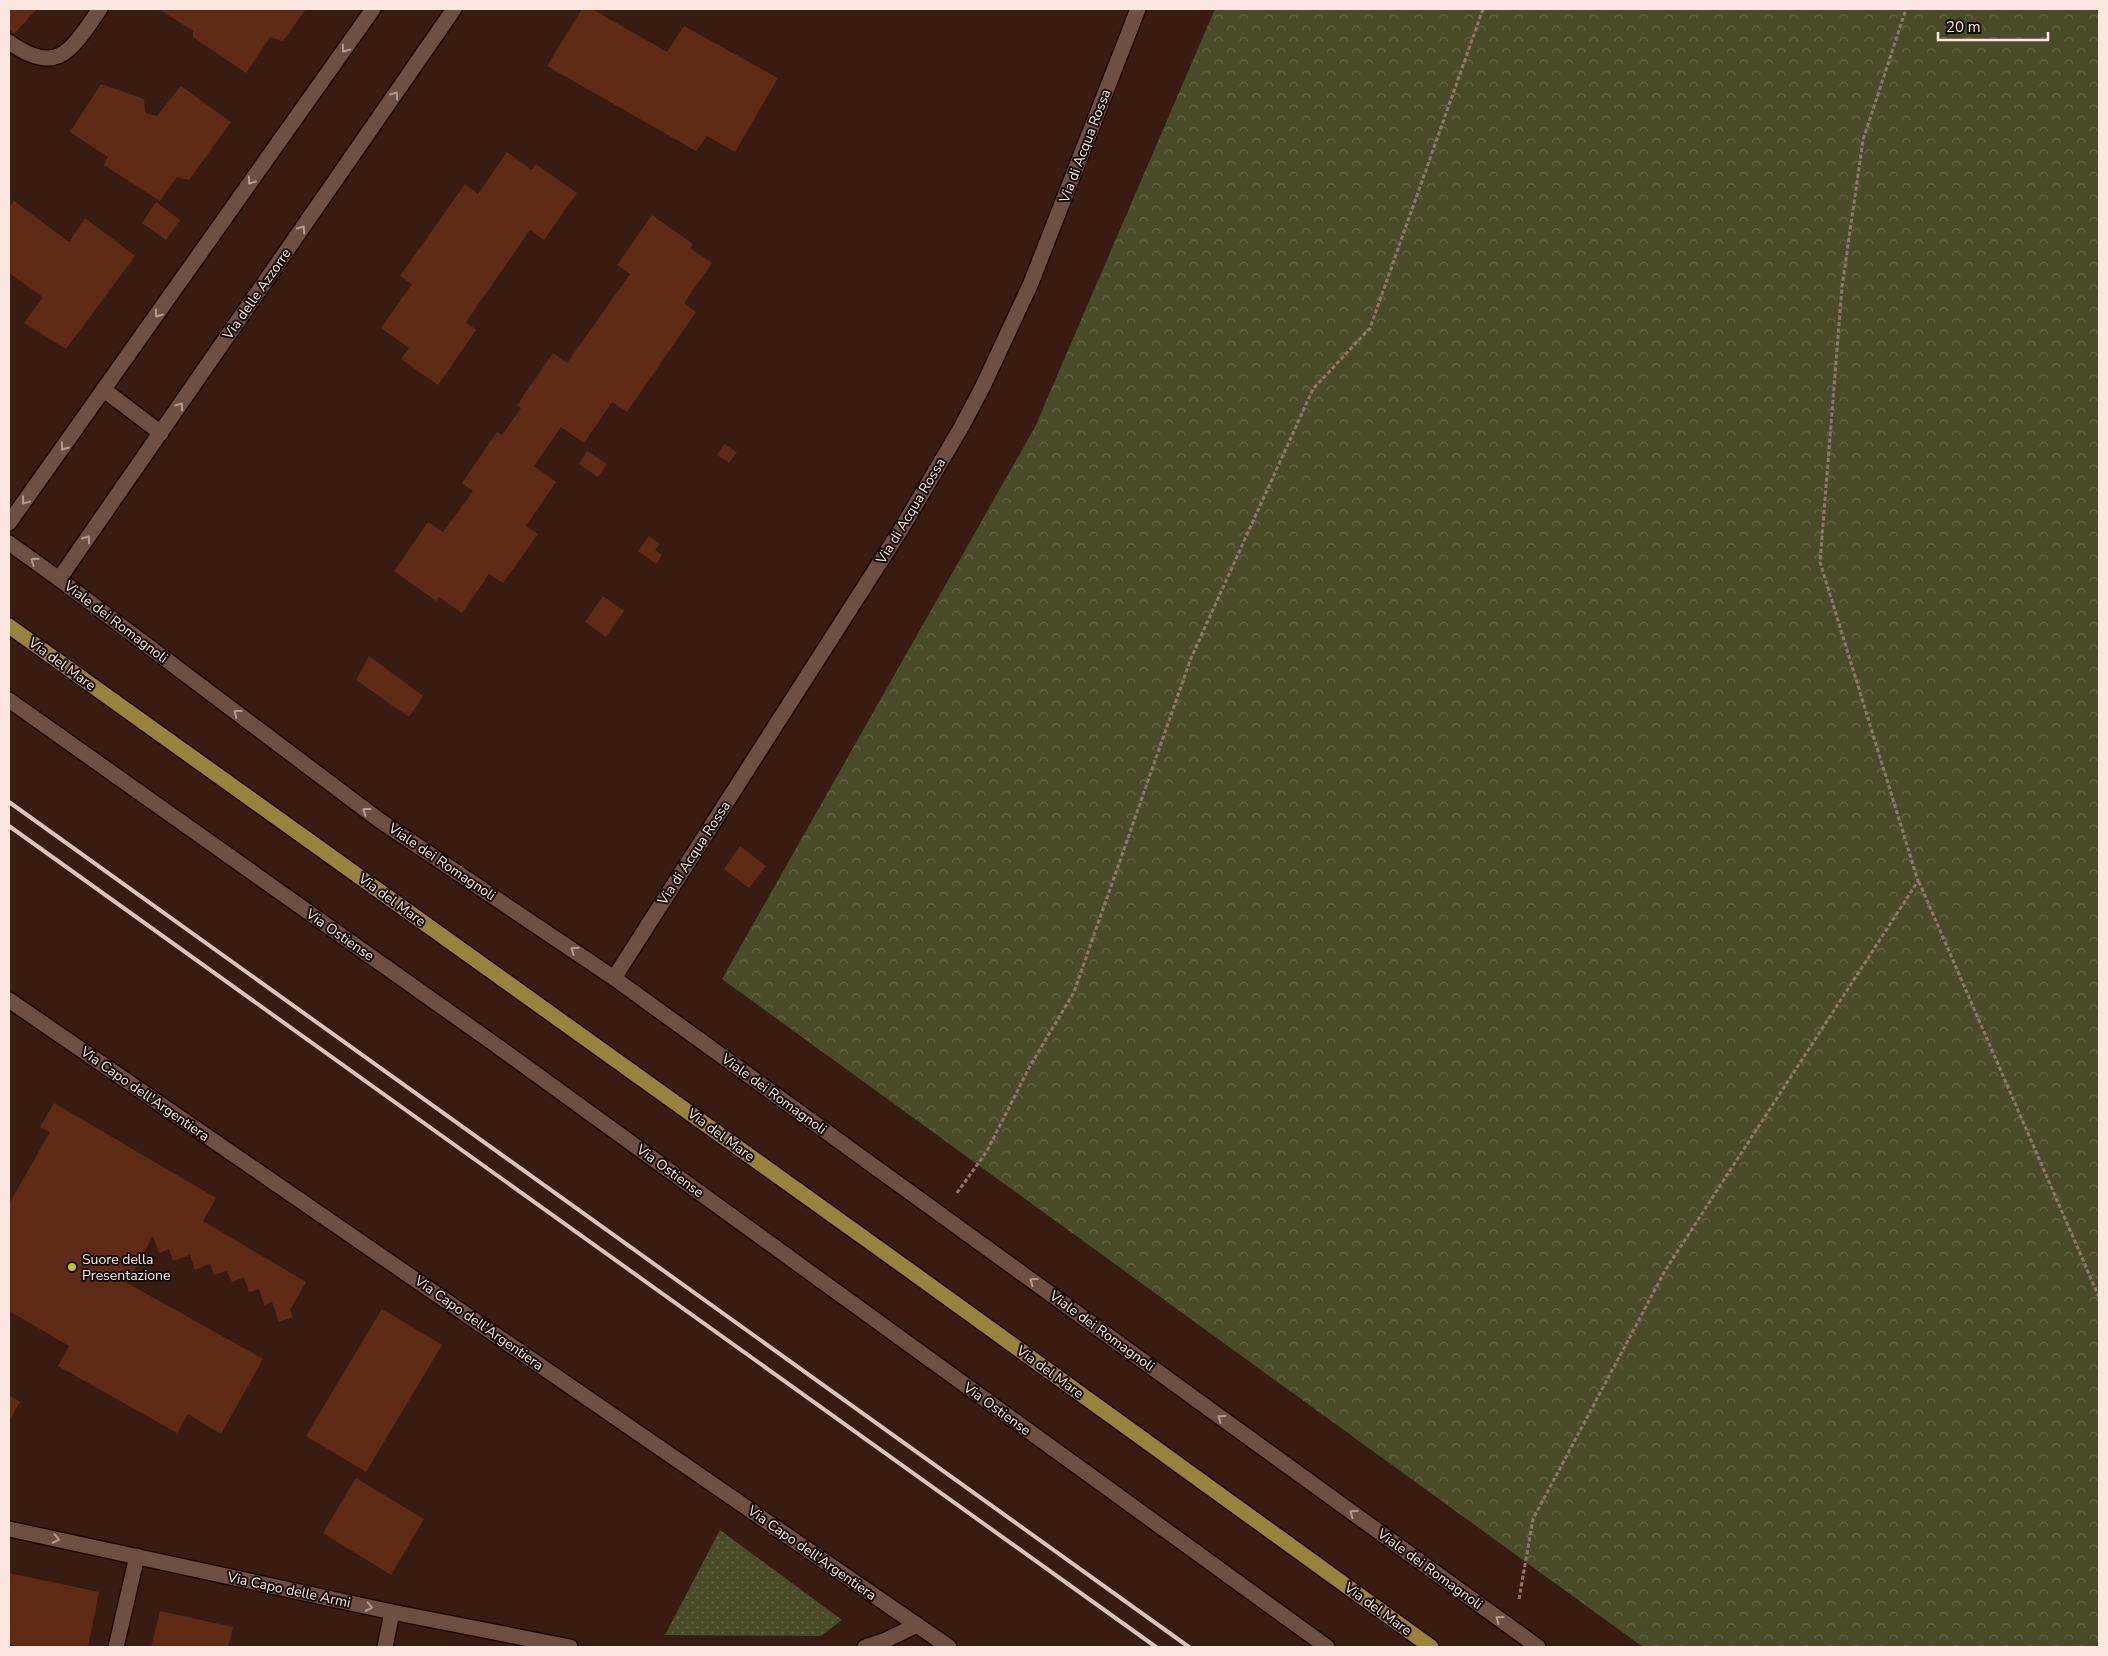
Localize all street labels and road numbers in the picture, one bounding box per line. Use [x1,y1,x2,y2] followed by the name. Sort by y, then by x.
[1054,86,1115,206] street label: Via di Acqua Rossa
[218,245,295,344] street label: Via delle Azzorre
[871,455,950,568] street label: Via di Acqua Rossa
[59,576,172,667] street label: Viale dei Romagnoli
[24,632,100,695] street label: Via del Mare
[653,797,735,909] street label: Via di Acqua Rossa
[384,818,499,905] street label: Viale dei Romagnoli
[354,868,430,931] street label: Via del Mare
[301,904,378,965] street label: Via Ostiense
[76,1042,213,1146] street label: Via Capo dell'Argentiera
[717,1049,830,1139] street label: Viale dei Romagnoli
[683,1103,759,1166] street label: Via del Mare
[632,1139,708,1202] street label: Via Ostiense
[410,1271,547,1375] street label: Via Capo dell'Argentiera
[1045,1286,1158,1376] street label: Viale dei Romagnoli
[1012,1340,1088,1403] street label: Via del Mare
[959,1377,1035,1440] street label: Via Ostiense
[743,1501,880,1605] street label: Via Capo dell'Argentiera
[1373,1524,1486,1614] street label: Viale dei Romagnoli
[225,1567,352,1612] street label: Via Capo delle Armi
[1340,1577,1416,1640] street label: Via del Mare

